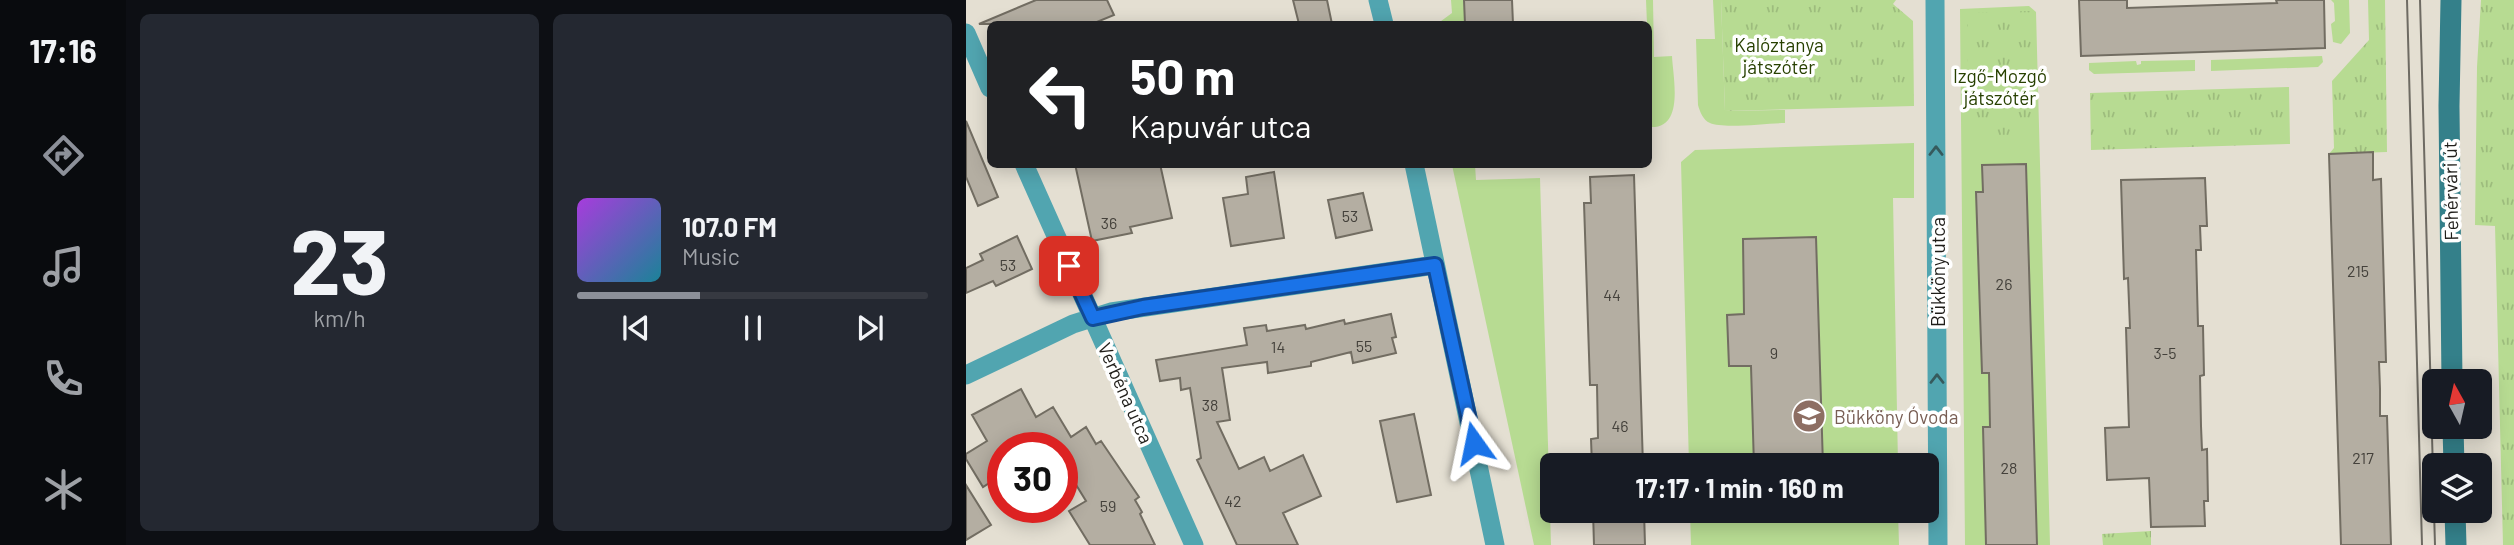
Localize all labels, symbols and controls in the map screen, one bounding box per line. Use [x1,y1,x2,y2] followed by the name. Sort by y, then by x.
[29,31,97,69] text: 17:16
[1734,33,1824,78] park label: Kalóztanya játszótér
[1130,46,1235,105] text: 50 m
[1015,49,1106,140] icon: left
[1953,64,2047,109] park label: Izgő-Mozgó játszótér
[1130,106,1311,144] text: Kapuvár utca
[39,131,88,180] icon: directions
[2438,141,2462,241] street label: Fehérvári út
[1928,146,1944,156] one-way arrow
[290,204,389,313] text: 23
[1342,206,1358,225] house number: 53
[682,211,777,242] text: 107.0 FM
[1101,213,1117,232] house number: 36
[1926,217,1949,327] street label: Bükköny utca
[1039,236,1099,296] pin
[39,242,88,291] icon: music
[682,242,740,270] text: Music
[1050,247,1088,285] icon: arrive
[1000,255,1016,274] house number: 53
[2347,261,2369,280] house number: 215
[1996,274,2012,293] house number: 26
[1603,285,1621,304] house number: 44
[313,304,366,332] text: km/h
[617,309,655,347] icon: previous
[734,309,772,347] icon: pause
[851,309,889,347] icon: next
[1356,336,1372,355] house number: 55
[1271,337,1285,356] house number: 14
[1094,339,1158,447] street label: Verbéna utca
[1770,343,1778,362] house number: 9
[2154,343,2176,362] house number: 3-5
[39,354,88,403] icon: phone
[2422,369,2492,439] north arrow
[2422,369,2492,523] map controls
[1929,373,1945,384] one-way arrow
[1202,395,1218,414] house number: 38
[1790,397,1828,435] school or university icon: Bükköny Óvoda
[1834,405,1958,428] place label: Bükköny Óvoda
[1437,406,1511,480] position arrow
[1611,416,1629,435] house number: 46
[987,432,1078,523] speed limit sign: 30
[2352,448,2374,467] house number: 217
[2422,453,2492,523] button: layers
[2001,458,2017,477] house number: 28
[39,465,88,514] icon: climate
[1635,472,1844,503] text: 17:17 · 1 min · 160 m
[1224,491,1242,510] house number: 42
[1100,496,1116,515] house number: 59

